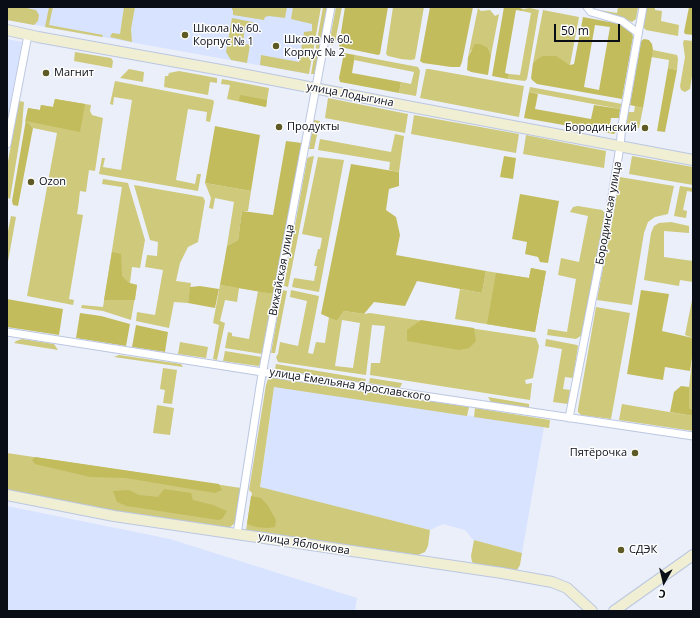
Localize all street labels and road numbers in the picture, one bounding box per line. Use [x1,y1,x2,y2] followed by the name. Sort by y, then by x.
[305,80,395,110] street label: улица Лодыгина
[593,160,625,266] street label: Бородинская улица
[267,223,297,317] street label: Вижайская улица
[268,366,432,404] street label: улица Емельяна Ярославского
[257,530,351,558] street label: улица Яблочкова

